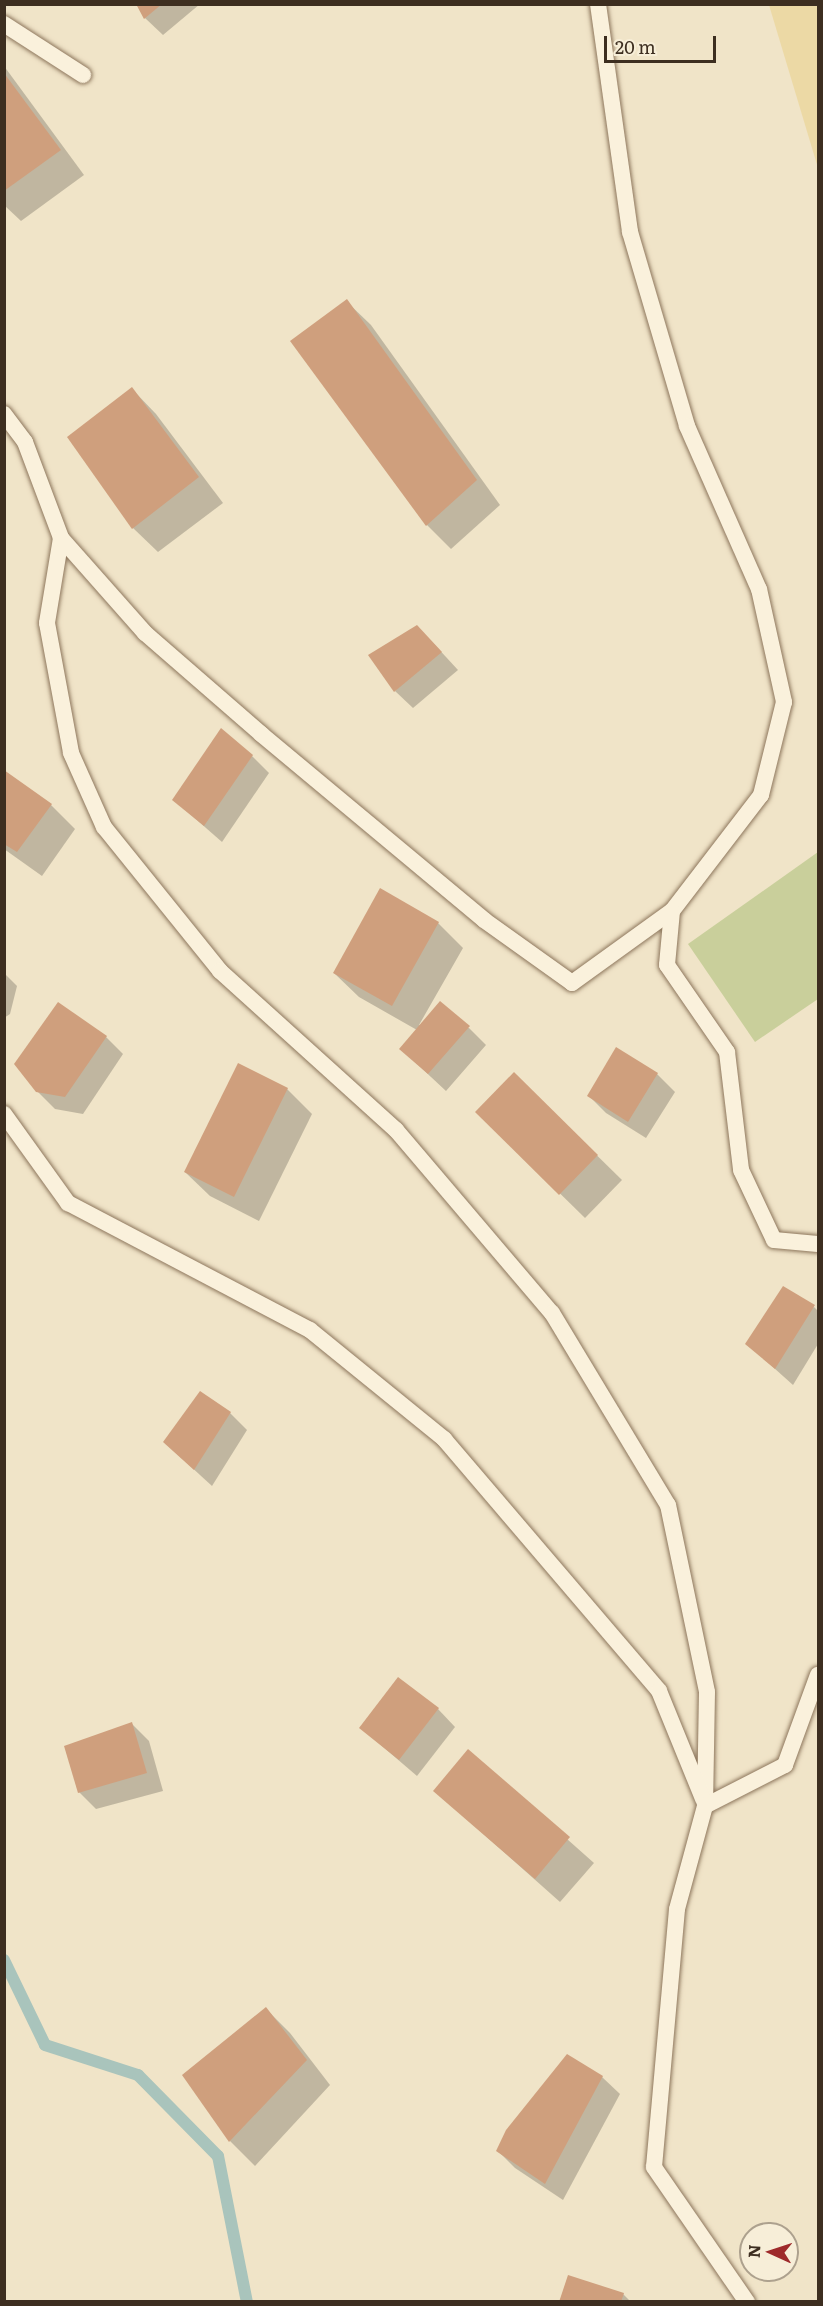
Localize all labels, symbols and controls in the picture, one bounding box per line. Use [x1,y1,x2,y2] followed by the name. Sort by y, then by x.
[607,24,720,62] scale bar
[615,33,656,60] text: 20 m
[739,2222,799,2282] north arrow
[741,2244,765,2259] text: N

